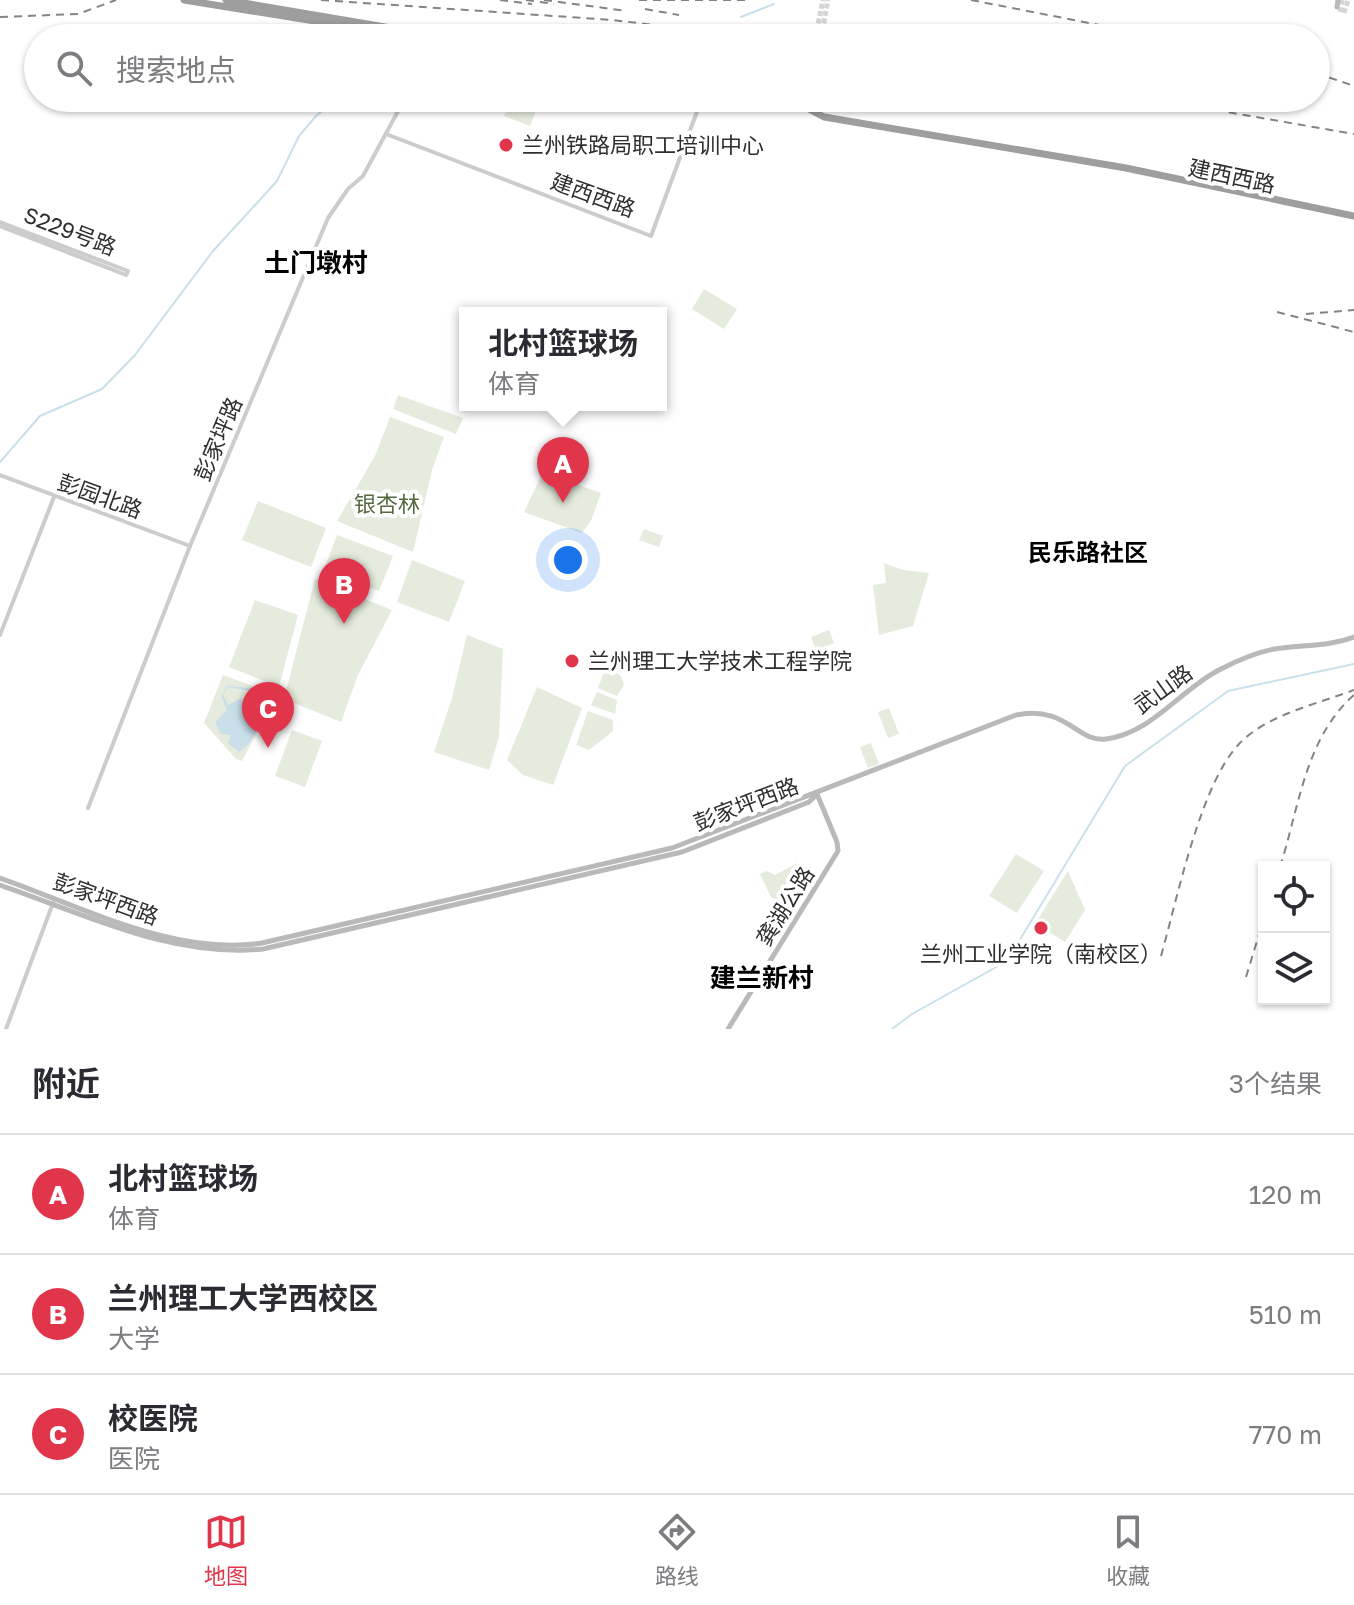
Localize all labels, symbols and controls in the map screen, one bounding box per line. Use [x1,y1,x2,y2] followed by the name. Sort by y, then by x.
[24,24,1330,112] search box
[52,46,96,90] icon: search
[116,52,236,88] text: 搜索地点
[522,131,764,158] place label: 兰州铁路局职工培训中心
[497,136,515,154] marker: 兰州铁路局职工培训中心
[1186,153,1278,198] street label: 建西西路
[547,167,639,222] street label: 建西西路
[20,201,120,261] street label: S229号路
[264,247,368,278] district label: 土门墩村
[459,307,667,411] popup
[488,325,638,361] text: 北村篮球场
[488,368,540,399] text: 体育
[188,393,247,485] street label: 彭家坪路
[537,437,589,503] pin: A
[54,468,146,523] street label: 彭园北路
[354,490,420,517] park label: 银杏林
[1028,537,1148,566] district label: 民乐路社区
[548,540,588,580] your location
[318,558,370,624] pin: B
[588,647,852,674] place label: 兰州理工大学技术工程学院
[563,652,581,670] marker: 兰州理工大学技术工程学院
[1128,658,1197,719] street label: 武山路
[242,682,294,748] pin: C
[690,771,802,836] street label: 彭家坪西路
[750,861,819,950] street label: 龚湖公路
[1258,861,1330,1005] map controls
[1258,861,1330,933] button: locate
[50,867,162,930] street label: 彭家坪西路
[1032,919,1050,937] marker: 兰州工业学院（南校区）
[1258,933,1330,1005] button: layers
[920,940,1162,967] place label: 兰州工业学院（南校区）
[710,962,814,993] district label: 建兰新村
[32,1063,100,1103] text: 附近
[1229,1068,1322,1099] text: 3个结果
[108,1160,258,1196] text: 北村篮球场
[49,1179,67,1210] text: A
[1249,1179,1322,1210] text: 120 m
[108,1203,160,1234] text: 体育
[108,1280,378,1316] text: 兰州理工大学西校区
[49,1299,67,1330] text: B
[1249,1299,1322,1330] text: 510 m
[108,1323,160,1354] text: 大学
[108,1400,198,1436] text: 校医院
[49,1419,67,1450] text: C
[1249,1419,1322,1450] text: 770 m
[108,1443,160,1474] text: 医院
[204,1510,248,1590] tab: 地图
[655,1510,699,1590] tab: 路线
[1106,1510,1150,1590] tab: 收藏

